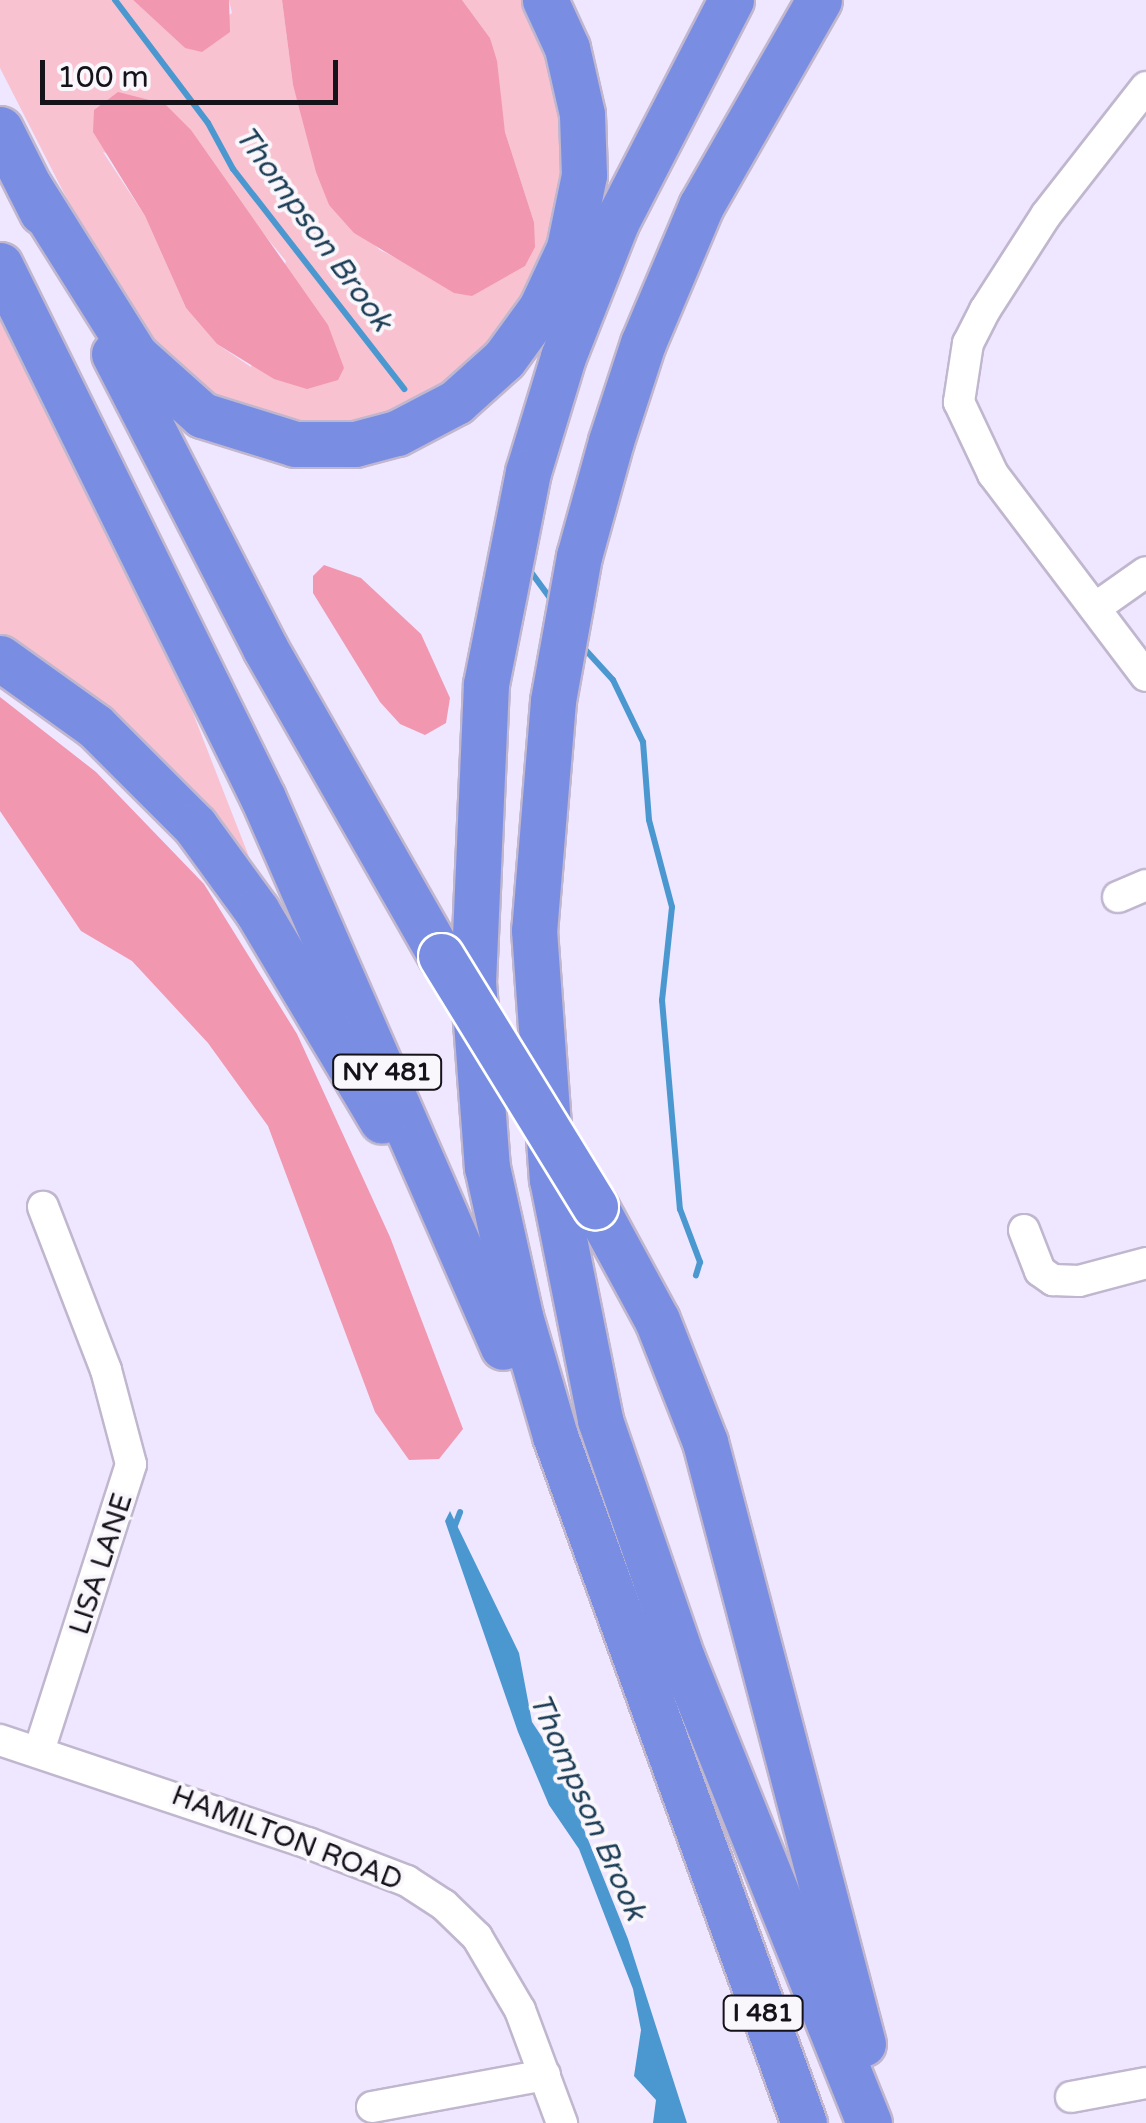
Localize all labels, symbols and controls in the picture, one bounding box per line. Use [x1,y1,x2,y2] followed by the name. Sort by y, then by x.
[45,40,342,102] scale bar
[57,59,149,96] text: 100 m
[227,120,399,338] water label: Thompson Brook
[332,1052,442,1092] road number: NY 481
[62,1489,140,1639] street label: LISA LANE
[521,1688,653,1926] water label: Thompson Brook
[167,1779,407,1897] street label: HAMILTON ROAD
[720,1993,806,2033] road number: I 481

